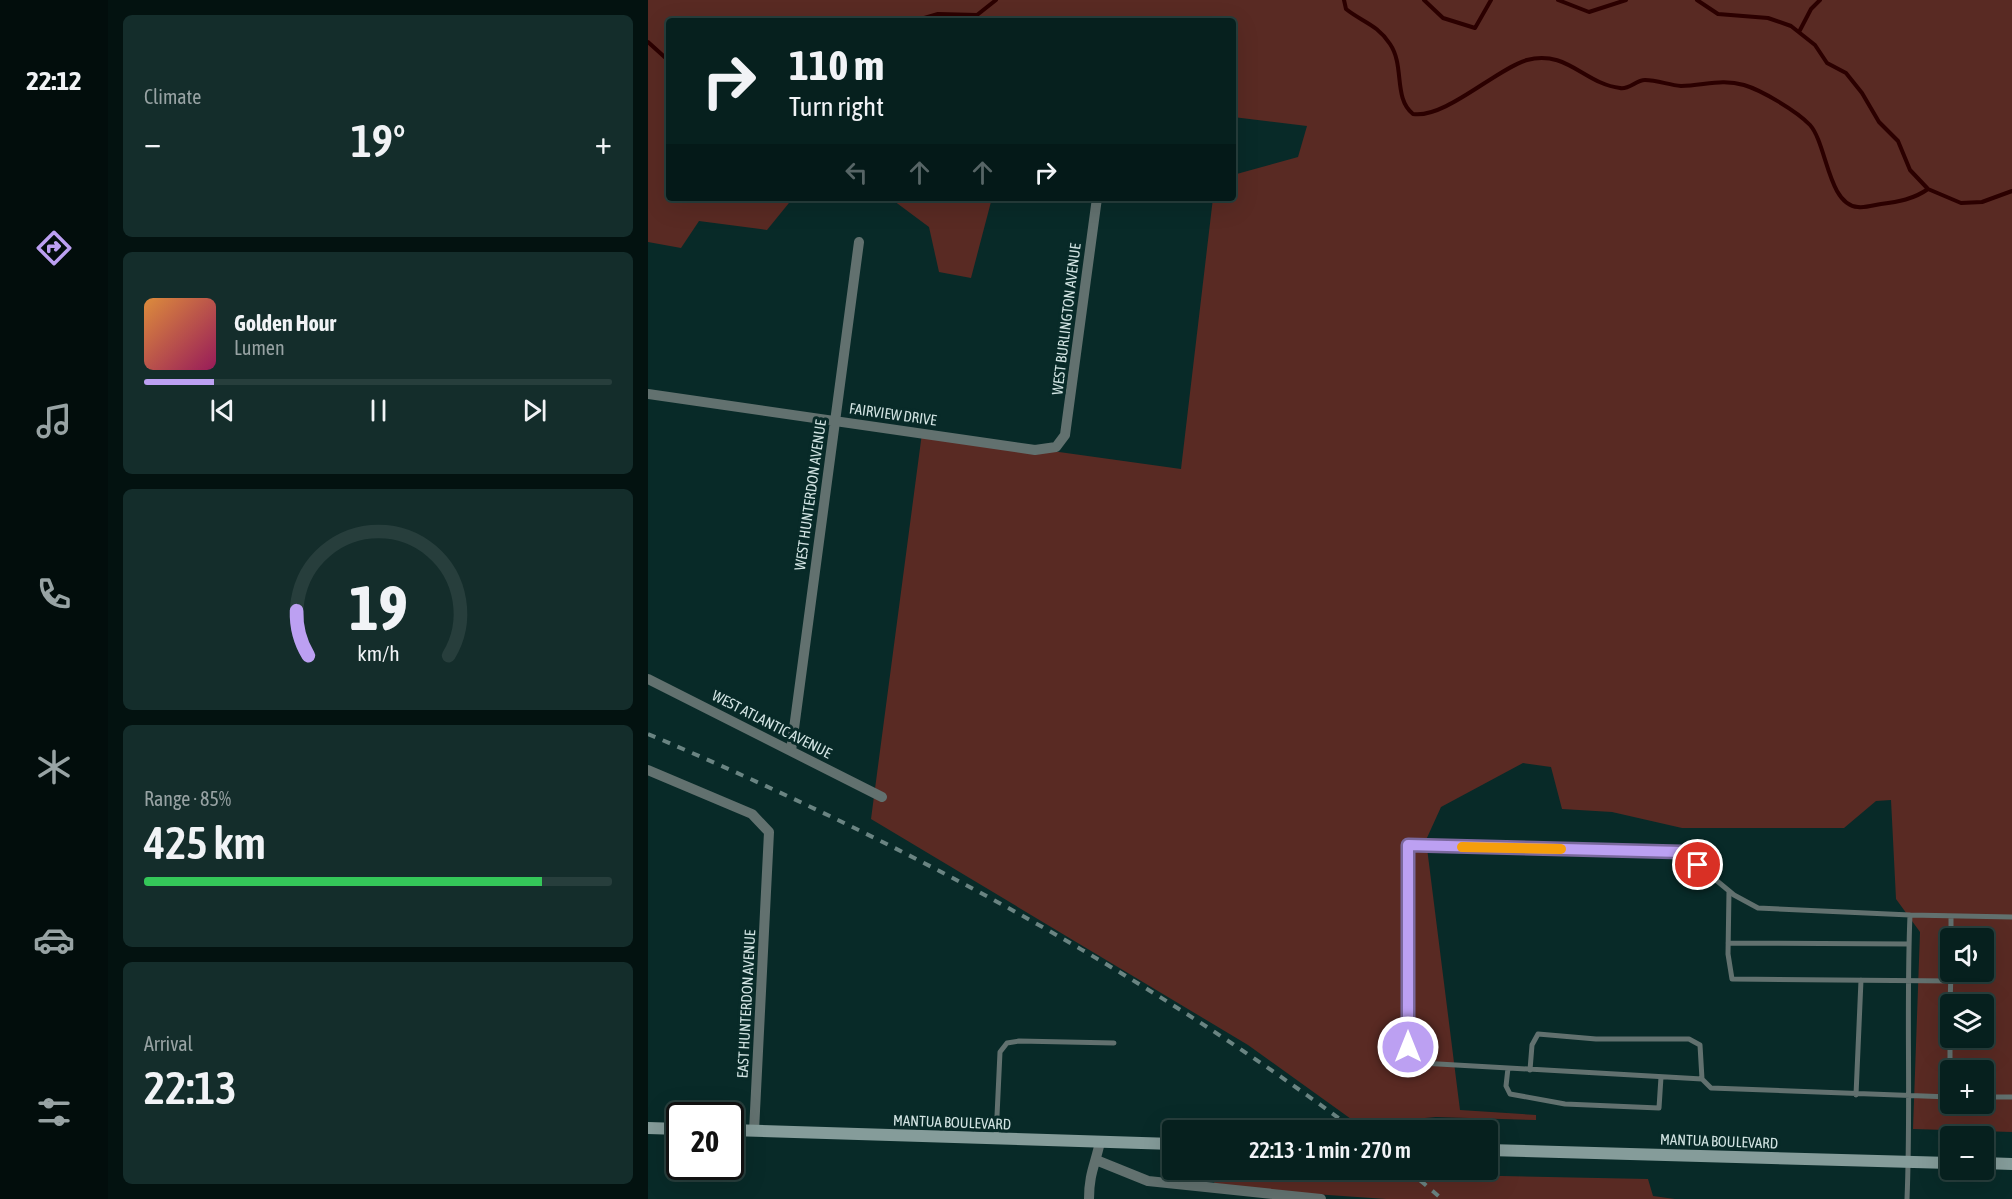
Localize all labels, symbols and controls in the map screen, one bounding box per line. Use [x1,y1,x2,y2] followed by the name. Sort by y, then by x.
[789,41,884,89] text: 110 m
[690,42,768,120] icon: right
[26,65,82,96] text: 22:12
[144,85,201,108] text: Climate
[789,91,884,122] text: Turn right
[351,115,405,167] text: 19°
[144,123,161,161] text: −
[595,123,612,161] text: +
[840,156,873,189] icon: left
[903,156,936,189] icon: ahead
[966,156,999,189] icon: ahead
[1029,156,1062,189] icon: right
[33,227,75,269] icon: directions
[1048,241,1084,396] street label: WEST BURLINGTON AVENUE
[234,310,336,336] text: Golden Hour
[234,336,285,359] text: Lumen
[206,394,239,427] icon: previous
[362,394,395,427] icon: pause
[518,394,551,427] icon: next
[848,399,938,429] street label: FAIRVIEW DRIVE
[33,400,75,442] icon: music
[791,418,829,571] street label: WEST HUNTERDON AVENUE
[33,573,75,615] icon: phone
[349,573,407,644] text: 19
[357,642,399,667] text: km/h
[709,687,835,762] street label: WEST ATLANTIC AVENUE
[33,746,75,788] icon: climate
[144,787,231,810] text: Range · 85%
[144,817,266,869] text: 425 km
[1672,839,1723,890] pin
[1681,848,1714,881] icon: arrive
[33,919,75,961] icon: car
[1940,928,1994,1180] map controls
[1940,928,1994,982] button: sound
[734,929,758,1079] street label: EAST HUNTERDON AVENUE
[1940,994,1994,1048] button: layers
[1376,1015,1440,1079] position arrow
[144,1032,193,1055] text: Arrival
[1940,1060,1994,1114] button: +
[144,1062,237,1114] text: 22:13
[33,1091,75,1133] icon: filters
[666,1102,744,1180] speed limit sign: 20
[893,1111,1011,1133] street label: MANTUA BOULEVARD
[1940,1126,1994,1180] button: −
[1660,1130,1778,1152] street label: MANTUA BOULEVARD
[1249,1137,1411,1163] text: 22:13 · 1 min · 270 m

